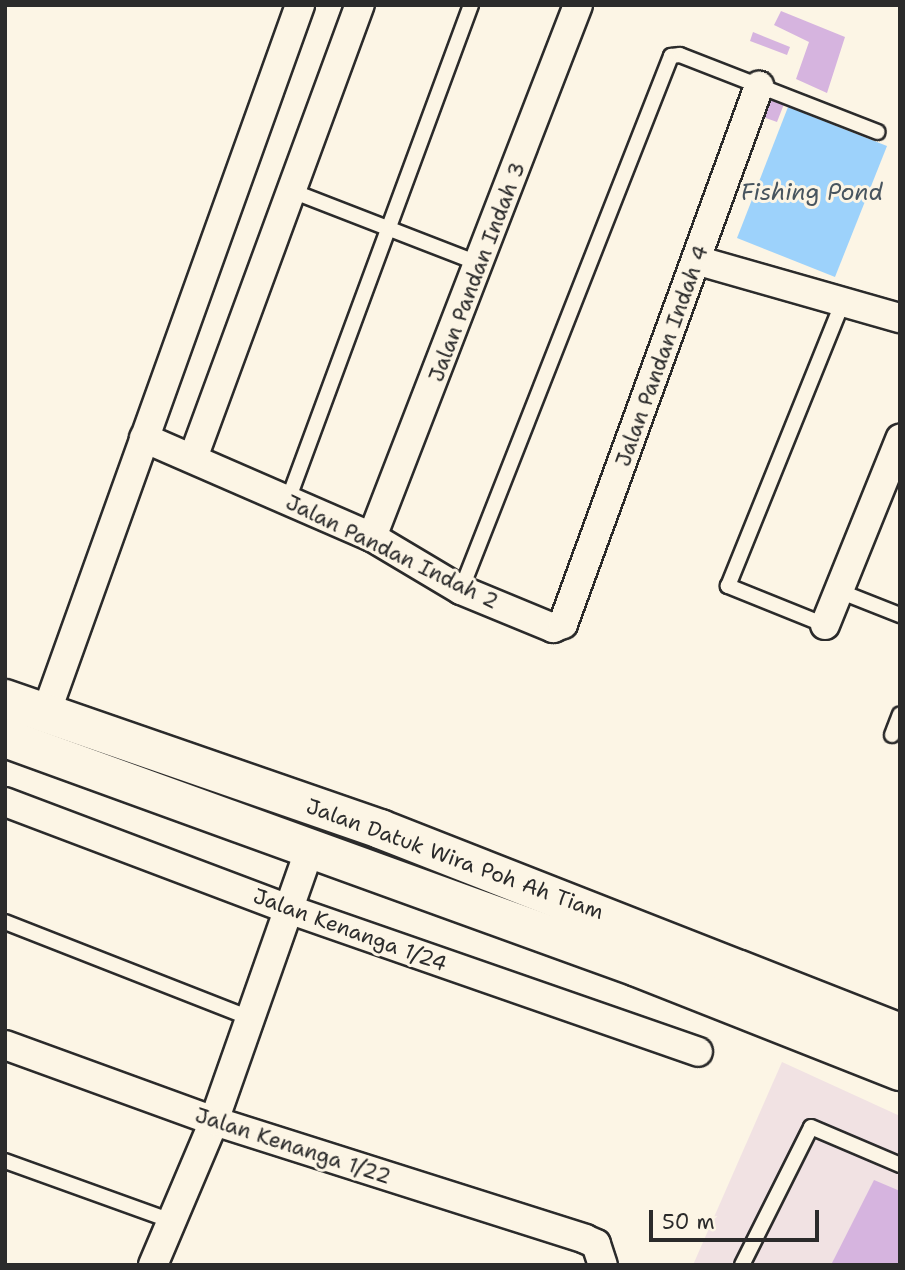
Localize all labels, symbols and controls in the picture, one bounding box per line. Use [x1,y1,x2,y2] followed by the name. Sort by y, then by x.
[423,159,531,385] street label: Jalan Pandan Indah 3
[741,178,883,206] water label: Fishing Pond
[610,242,714,470] street label: Jalan Pandan Indah 4
[282,490,502,614] street label: Jalan Pandan Indah 2
[303,793,607,925] street label: Jalan Datuk Wira Poh Ah Tiam
[250,883,450,977] street label: Jalan Kenanga 1/24
[192,1102,394,1190] street label: Jalan Kenanga 1/22
[653,1196,823,1240] scale bar
[662,1208,715,1236] text: 50 m

